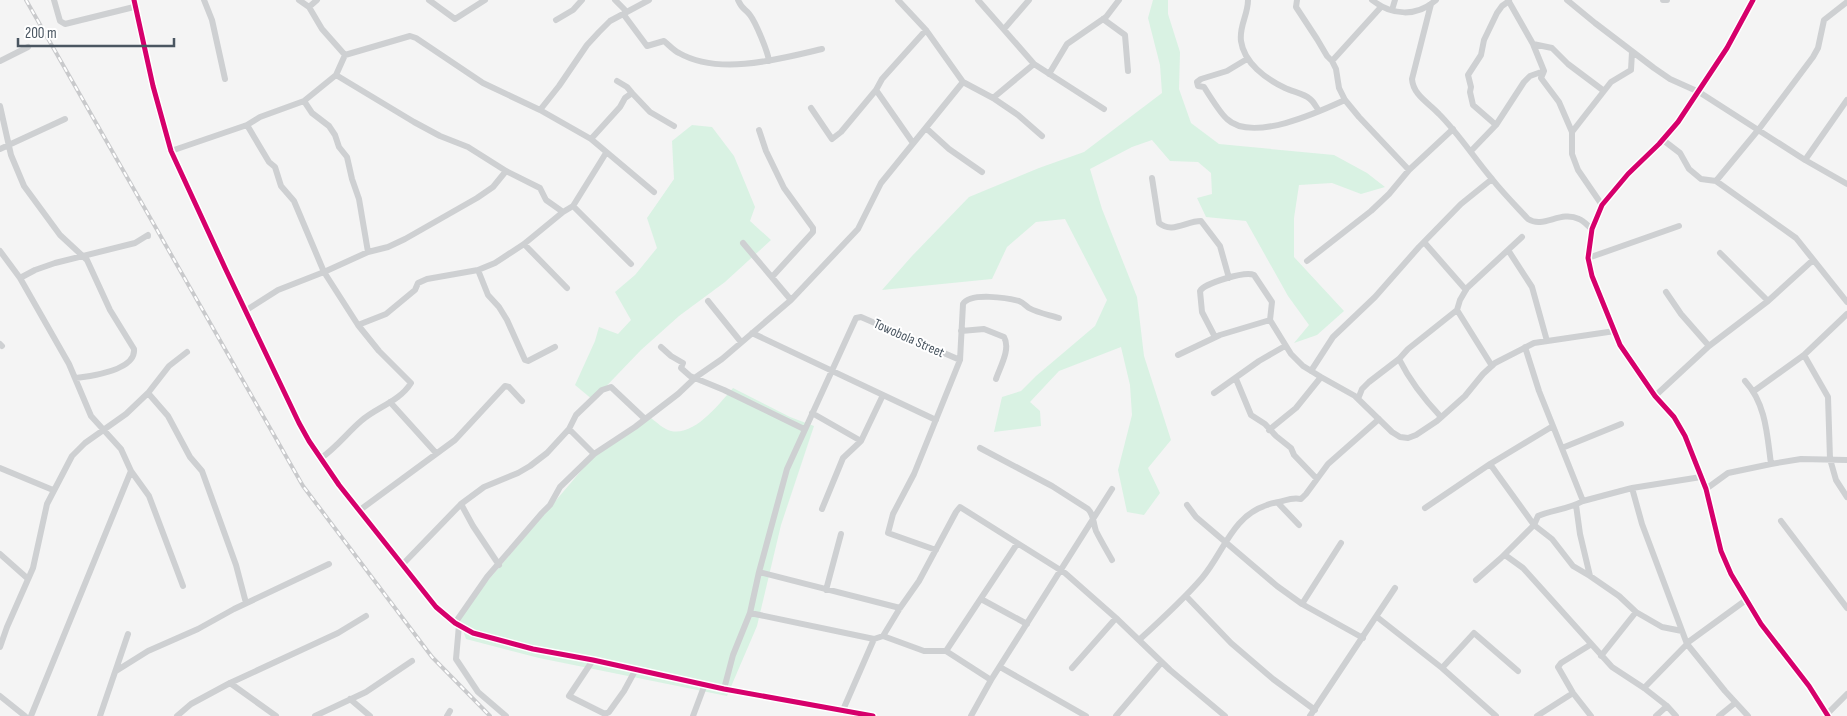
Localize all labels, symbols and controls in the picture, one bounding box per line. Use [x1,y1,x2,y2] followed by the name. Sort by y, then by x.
[18,15,174,47] scale bar
[25,24,57,43] text: 200 m
[871,315,947,361] street label: Towobola Street

